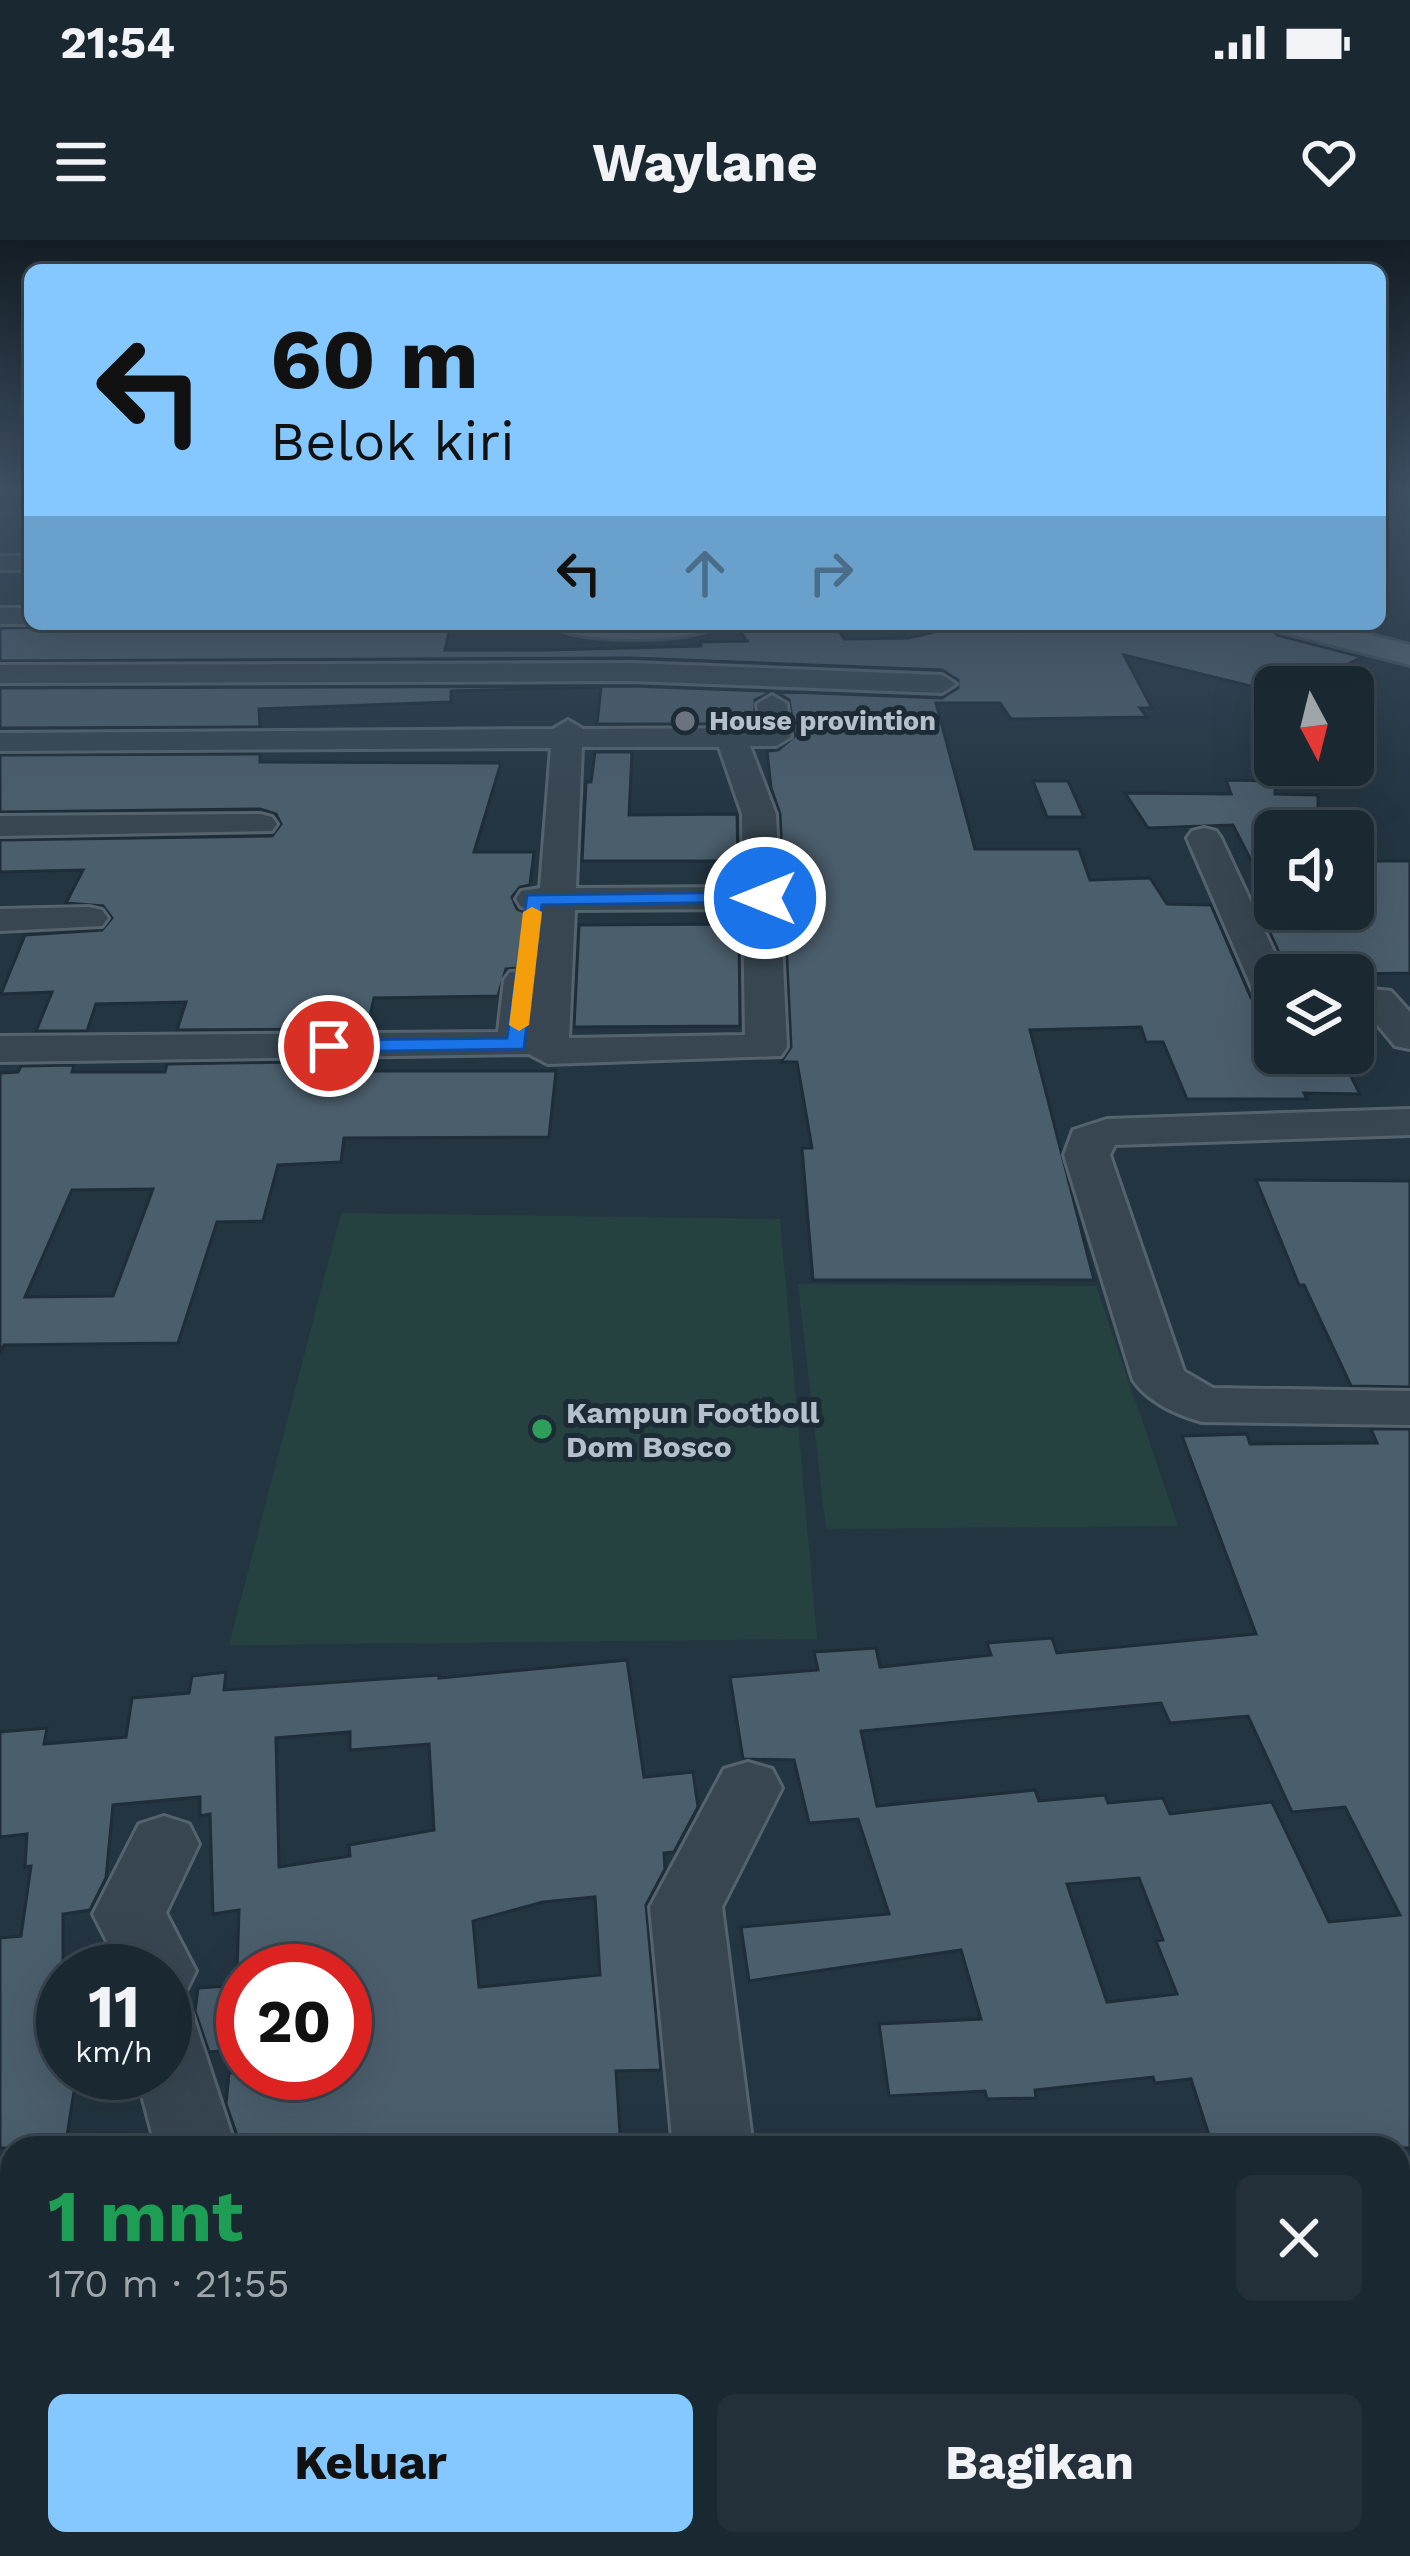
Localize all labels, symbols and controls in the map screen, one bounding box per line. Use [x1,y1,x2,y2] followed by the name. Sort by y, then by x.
[60,16,175,69] text: 21:54
[48,129,114,195] icon: menu
[1296,129,1362,195] icon: heart
[592,131,818,194] text: Waylane
[270,310,479,408] text: 60 m
[72,312,228,468] icon: left
[270,410,515,473] text: Belok kiri
[546,540,612,606] icon: left
[672,540,738,606] icon: ahead
[798,540,864,606] icon: right
[1254,666,1374,786] north arrow
[1254,666,1374,1074] map controls
[709,705,936,737] place label: House provintion
[672,708,698,734] marker: House provintion
[1254,810,1374,930] button: sound
[702,835,828,961] position arrow
[1254,954,1374,1074] button: layers
[278,995,380,1097] pin
[296,1013,362,1079] icon: arrive
[566,1395,820,1464] place label: Kampun Footboll Dom Bosco
[529,1416,555,1442] marker: Kampun Footboll Dom Bosco
[216,1944,372,2100] speed limit sign: 20
[88,1971,140,2042] text: 11
[75,2034,153,2069] text: km/h
[48,2174,243,2258] text: 1 mnt
[1236,2175,1362,2301] button: close
[48,2261,289,2306] text: 170 m · 21:55
[48,2394,693,2532] button: Keluar
[717,2394,1362,2532] button: Bagikan

